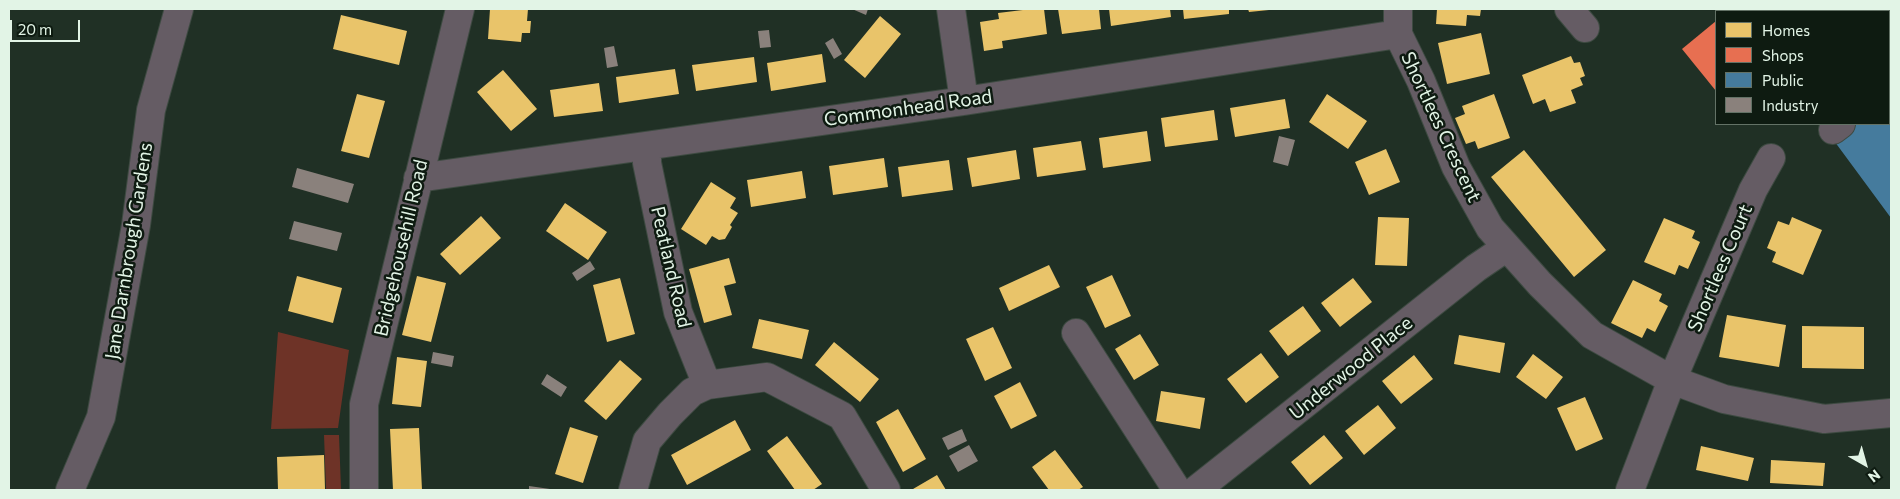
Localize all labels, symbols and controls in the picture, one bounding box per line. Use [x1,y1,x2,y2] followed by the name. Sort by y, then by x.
[12,10,82,42] scale bar
[1715,10,1890,125] legend
[18,20,52,38] text: 20 m
[1762,21,1810,39] text: Homes
[1762,46,1804,64] text: Shops
[1396,48,1486,206] street label: Shortlees Crescent
[1762,71,1804,89] text: Public
[822,85,994,131] street label: Commonhead Road
[1762,96,1819,114] text: Industry
[101,141,157,361] street label: Jane Darnbrough Gardens
[370,157,432,339] street label: Bridgehousehill Road
[1683,201,1757,335] street label: Shortlees Court
[646,204,696,330] street label: Peatland Road
[1285,311,1417,425] street label: Underwood Place
[1840,439,1890,489] north arrow
[1865,466,1884,486] text: N

